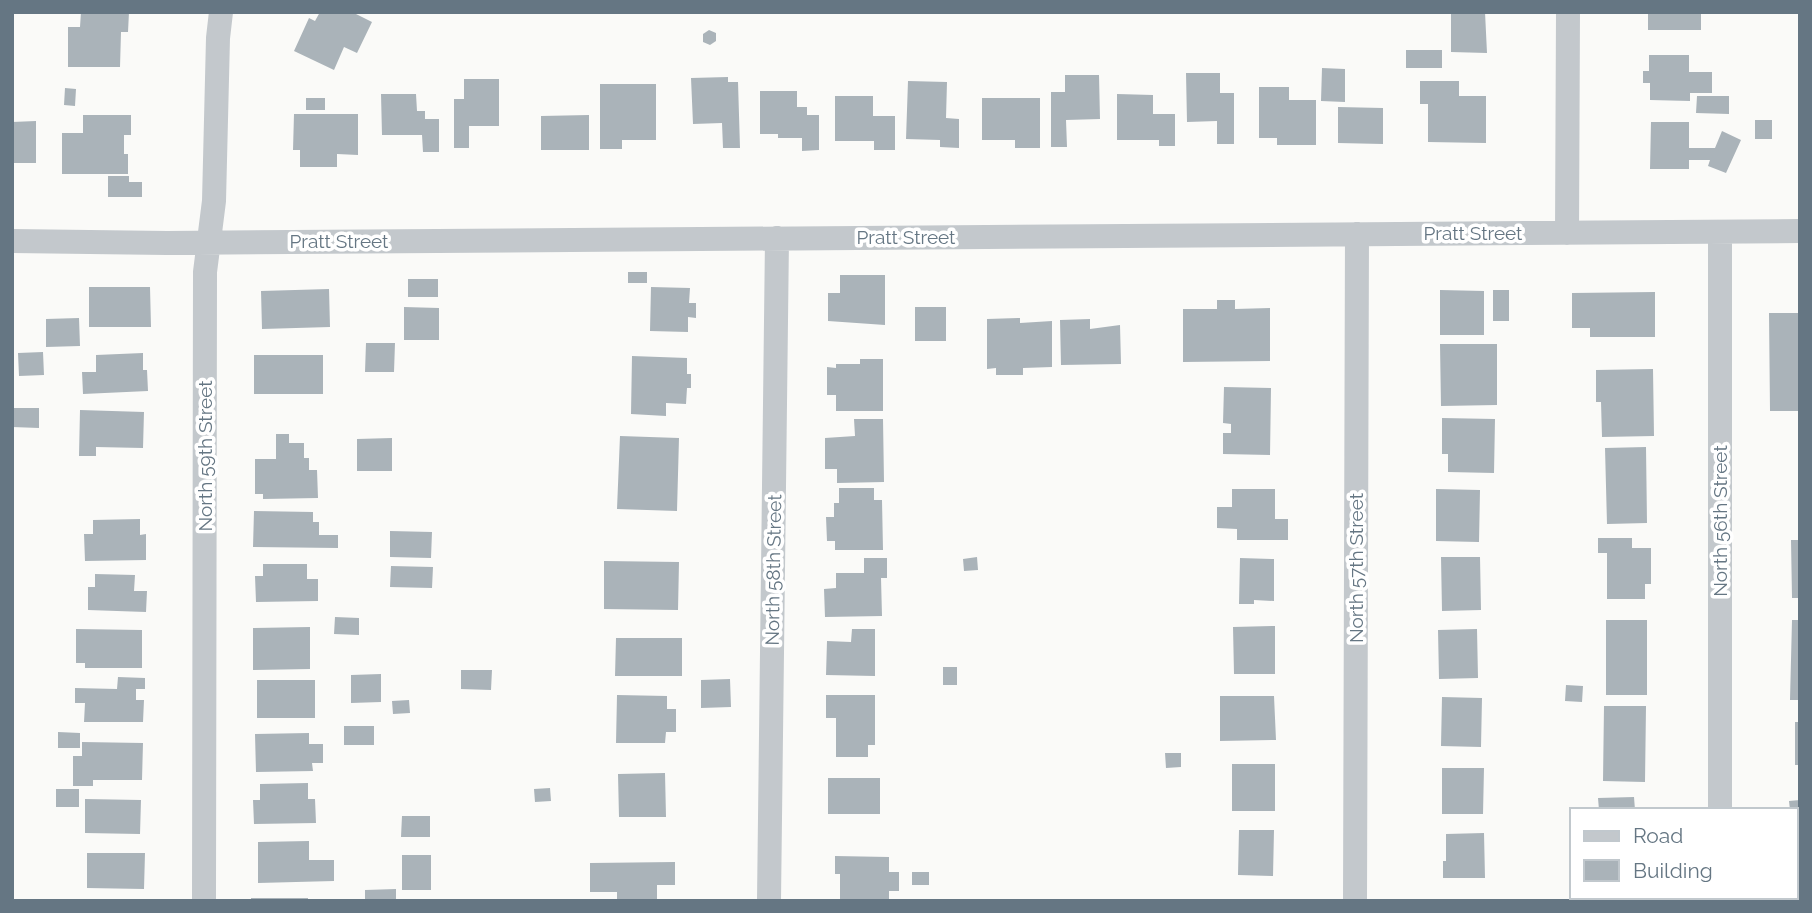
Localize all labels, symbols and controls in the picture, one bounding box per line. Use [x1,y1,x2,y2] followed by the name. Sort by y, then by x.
[1424,222,1523,244] street label: Pratt Street
[857,226,956,248] street label: Pratt Street
[290,230,389,252] street label: Pratt Street
[194,380,216,532] street label: North 59th Street
[1709,445,1731,597] street label: North 56th Street
[1345,492,1367,643] street label: North 57th Street
[761,494,785,646] street label: North 58th Street
[1570,808,1798,899] legend
[1633,823,1683,848] text: Road
[1633,858,1713,883] text: Building

